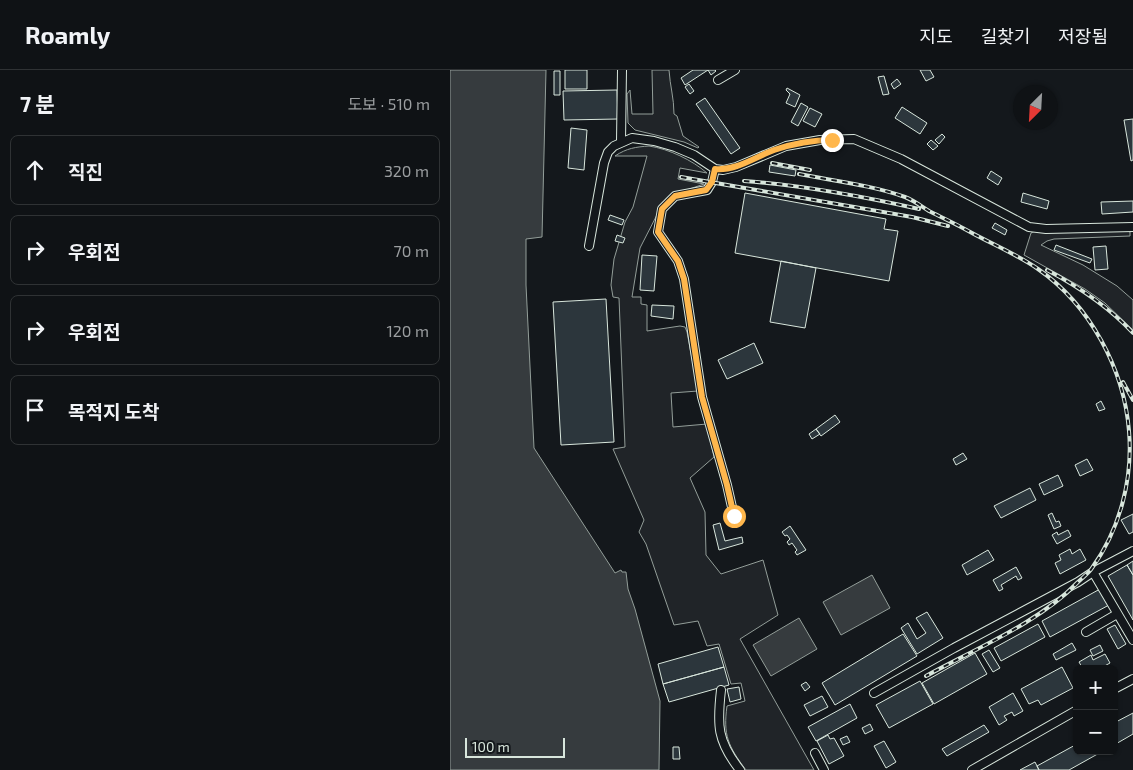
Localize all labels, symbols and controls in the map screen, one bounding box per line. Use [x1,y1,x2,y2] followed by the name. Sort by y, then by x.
[25,20,110,49] text: Roamly
[920,25,953,47] text: 지도
[981,25,1030,47] text: 길찾기
[1058,25,1108,47] text: 저장됨
[1013,85,1058,130] north arrow
[20,91,55,116] text: 7 분
[347,94,430,113] text: 도보 · 510 m
[821,129,844,152] route end
[21,156,49,184] icon: ahead
[68,160,103,183] text: 직진
[384,161,429,180] text: 320 m
[21,236,49,264] icon: right
[68,240,120,263] text: 우회전
[394,241,429,260] text: 70 m
[21,316,49,344] icon: right
[68,320,120,343] text: 우회전
[386,321,429,340] text: 120 m
[21,396,49,424] icon: arrive
[68,400,160,423] text: 목적지 도착
[723,505,746,528] route start
[1073,665,1118,755] map controls
[1073,665,1118,710] button: +
[1073,710,1118,755] button: −
[465,735,565,758] scale bar
[472,738,510,755] text: 100 m

